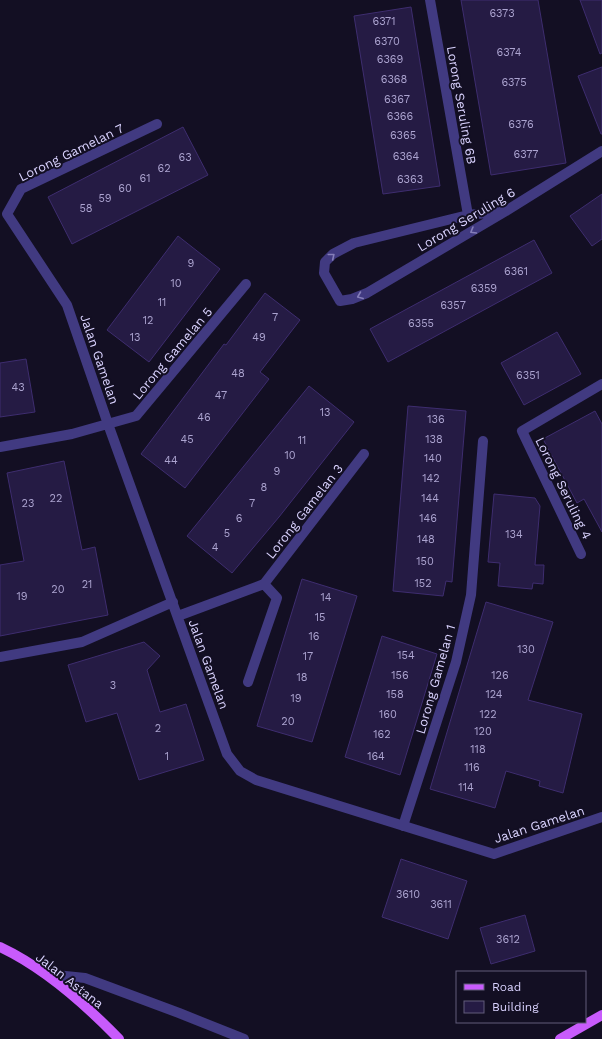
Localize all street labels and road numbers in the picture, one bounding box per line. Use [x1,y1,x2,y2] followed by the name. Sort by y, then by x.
[444,45,479,166] street label: Lorong Seruling 6B
[16,121,126,184] street label: Lorong Gamelan 7
[415,184,518,255] street label: Lorong Seruling 6
[129,304,215,402] street label: Lorong Gamelan 5
[77,312,122,406] street label: Jalan Gamelan
[532,435,595,542] street label: Lorong Seruling 4
[263,461,346,562] street label: Lorong Gamelan 3
[185,617,232,711] street label: Jalan Gamelan
[413,623,458,736] street label: Lorong Gamelan 1
[492,803,586,846] street label: Jalan Gamelan
[33,949,107,1012] street label: Jalan Astana

